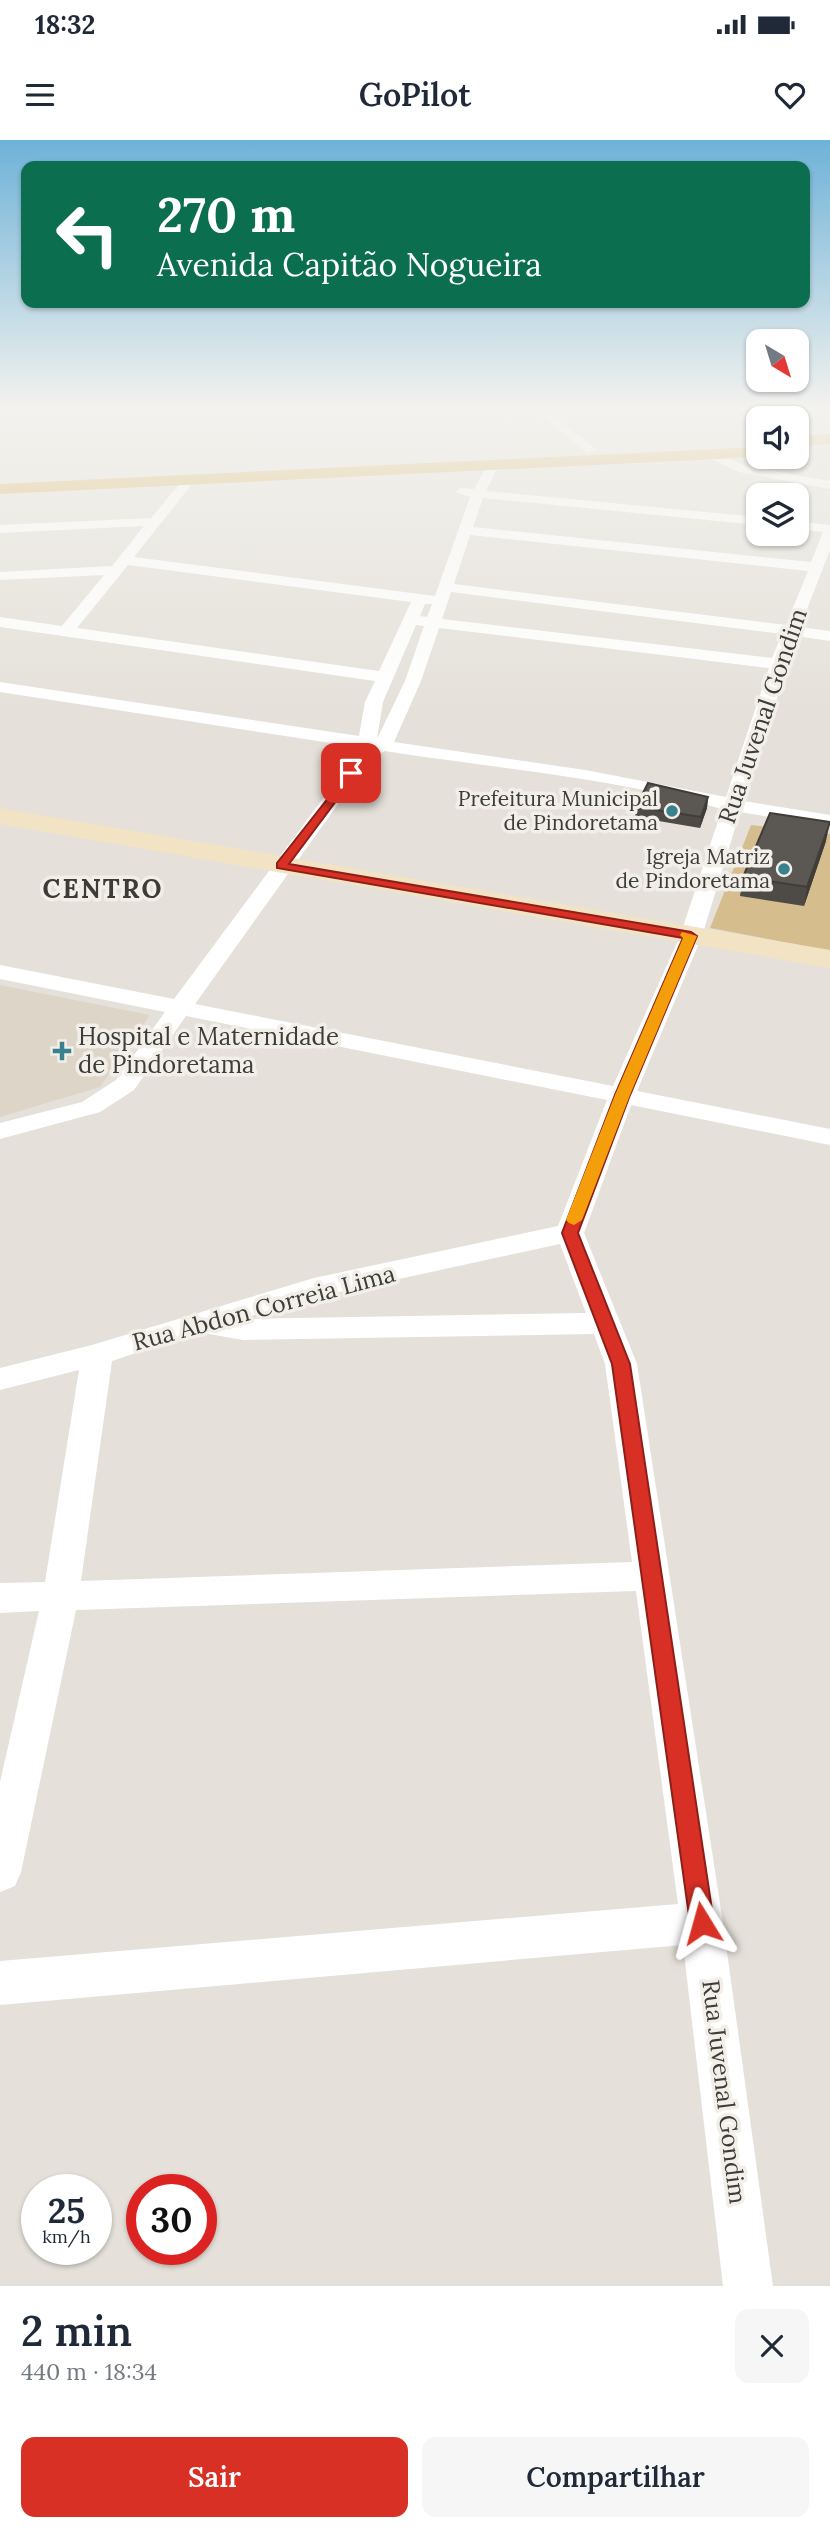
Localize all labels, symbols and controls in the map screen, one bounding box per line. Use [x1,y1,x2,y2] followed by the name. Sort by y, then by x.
[35,8,95,41] text: 18:32
[359,74,471,115] text: GoPilot
[21,76,59,114] icon: menu
[771,76,809,114] icon: heart
[157,183,295,245] text: 270 m
[42,189,133,280] icon: left
[157,244,542,285] text: Avenida Capitão Nogueira
[746,329,808,392] north arrow
[746,329,809,546] map controls
[746,406,809,469] button: sound
[746,483,809,546] button: layers
[711,604,814,827] street label: Rua Juvenal Gondim
[321,743,381,803] pin
[332,754,370,792] icon: arrive
[458,785,658,836] place label: Prefeitura Municipal de Pindoretama
[664,803,680,819] marker: Prefeitura Municipal de Pindoretama
[616,843,770,894] place label: Igreja Matriz de Pindoretama
[776,861,792,877] marker: Igreja Matriz de Pindoretama
[43,872,163,905] district label: CENTRO
[78,1021,339,1080] place label: Hospital e Maternidade de Pindoretama
[52,1041,72,1061] marker: Hospital e Maternidade de Pindoretama
[129,1258,399,1358] street label: Rua Abdon Correia Lima
[665,1886,739,1960] position arrow
[695,1978,754,2206] street label: Rua Juvenal Gondim
[126,2174,217,2265] speed limit sign: 30
[48,2188,85,2233] text: 25
[42,2225,91,2248] text: km/h
[21,2304,132,2358] text: 2 min
[735,2309,809,2383] button: close
[21,2357,157,2386] text: 440 m · 18:34
[21,2437,408,2517] button: Sair
[422,2437,809,2517] button: Compartilhar

